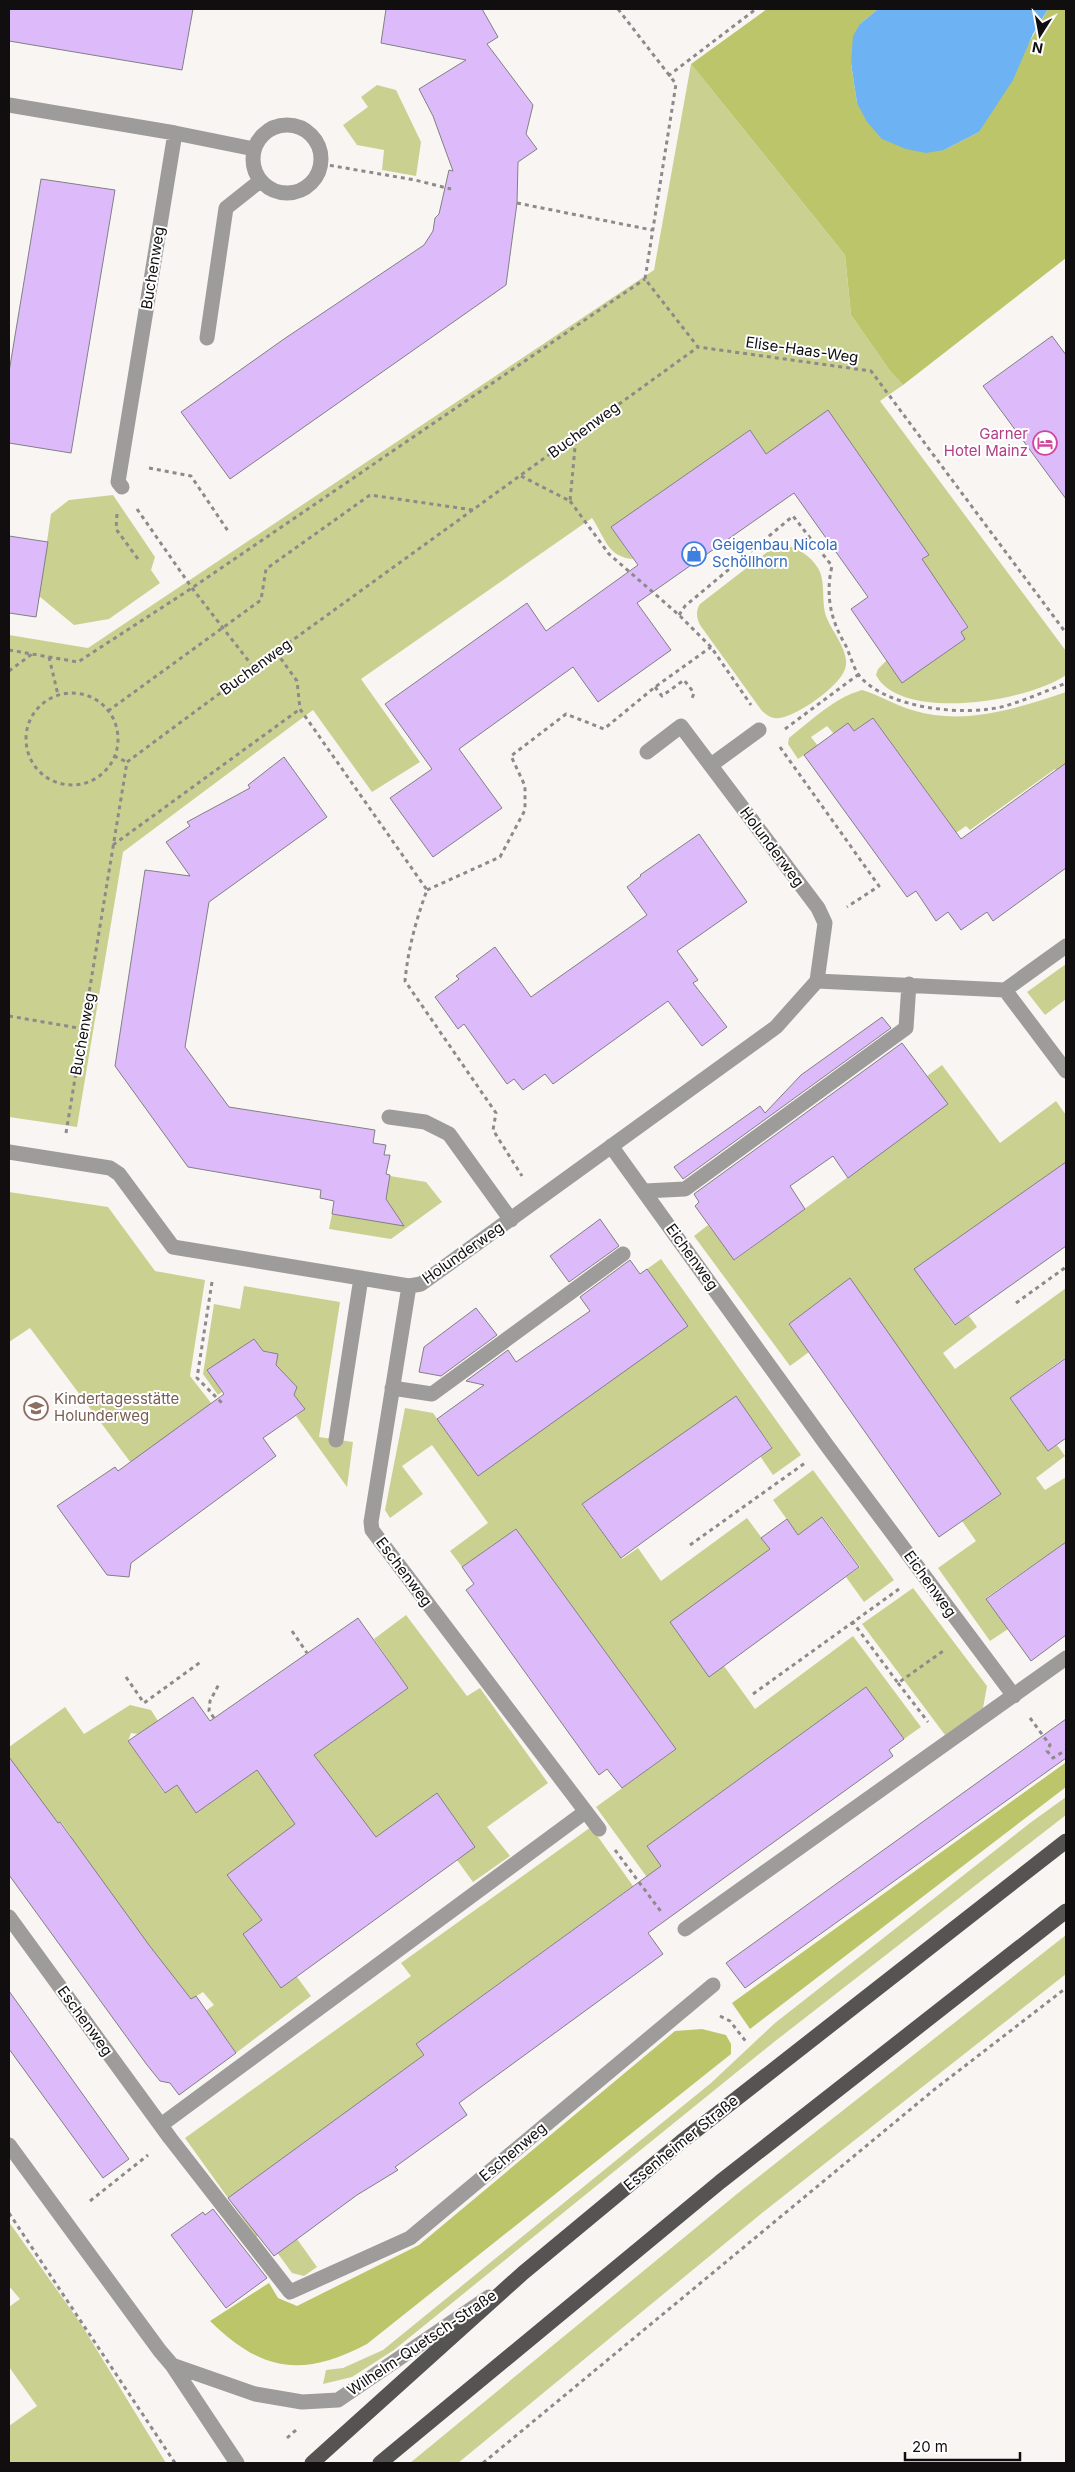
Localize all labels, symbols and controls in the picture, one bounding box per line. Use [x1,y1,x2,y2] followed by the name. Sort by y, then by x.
[1015,10,1065,60] north arrow
[1031,39,1044,58] text: N
[137,225,168,311] street label: Buchenweg
[744,332,860,367] street label: Elise-Haas-Weg
[544,397,623,462] street label: Buchenweg
[944,424,1028,460] place label: Garner Hotel Mainz
[1032,430,1058,456] hotel icon: Garner Hotel Mainz
[712,535,838,571] place label: Geigenbau Nicola Schöllhorn
[681,541,707,567] shop icon: Geigenbau Nicola Schöllhorn
[216,634,295,699] street label: Buchenweg
[736,803,809,890] street label: Holunderweg
[66,991,99,1077] street label: Buchenweg
[418,1218,507,1288] street label: Holunderweg
[662,1220,723,1294] street label: Eichenweg
[54,1389,179,1425] place label: Kindertagesstätte Holunderweg
[23,1395,49,1421] school or university icon: Kindertagesstätte Holunderweg
[372,1533,437,1610] street label: Eschenweg
[900,1547,961,1621] street label: Eichenweg
[54,1982,117,2059] street label: Eschenweg
[620,2091,742,2195] street label: Essenheimer Straße
[475,2118,550,2185] street label: Eschenweg
[343,2285,500,2400] street label: Wilhelm-Quetsch-Straße
[905,2430,1020,2462] scale bar
[912,2437,948,2456] text: 20 m

